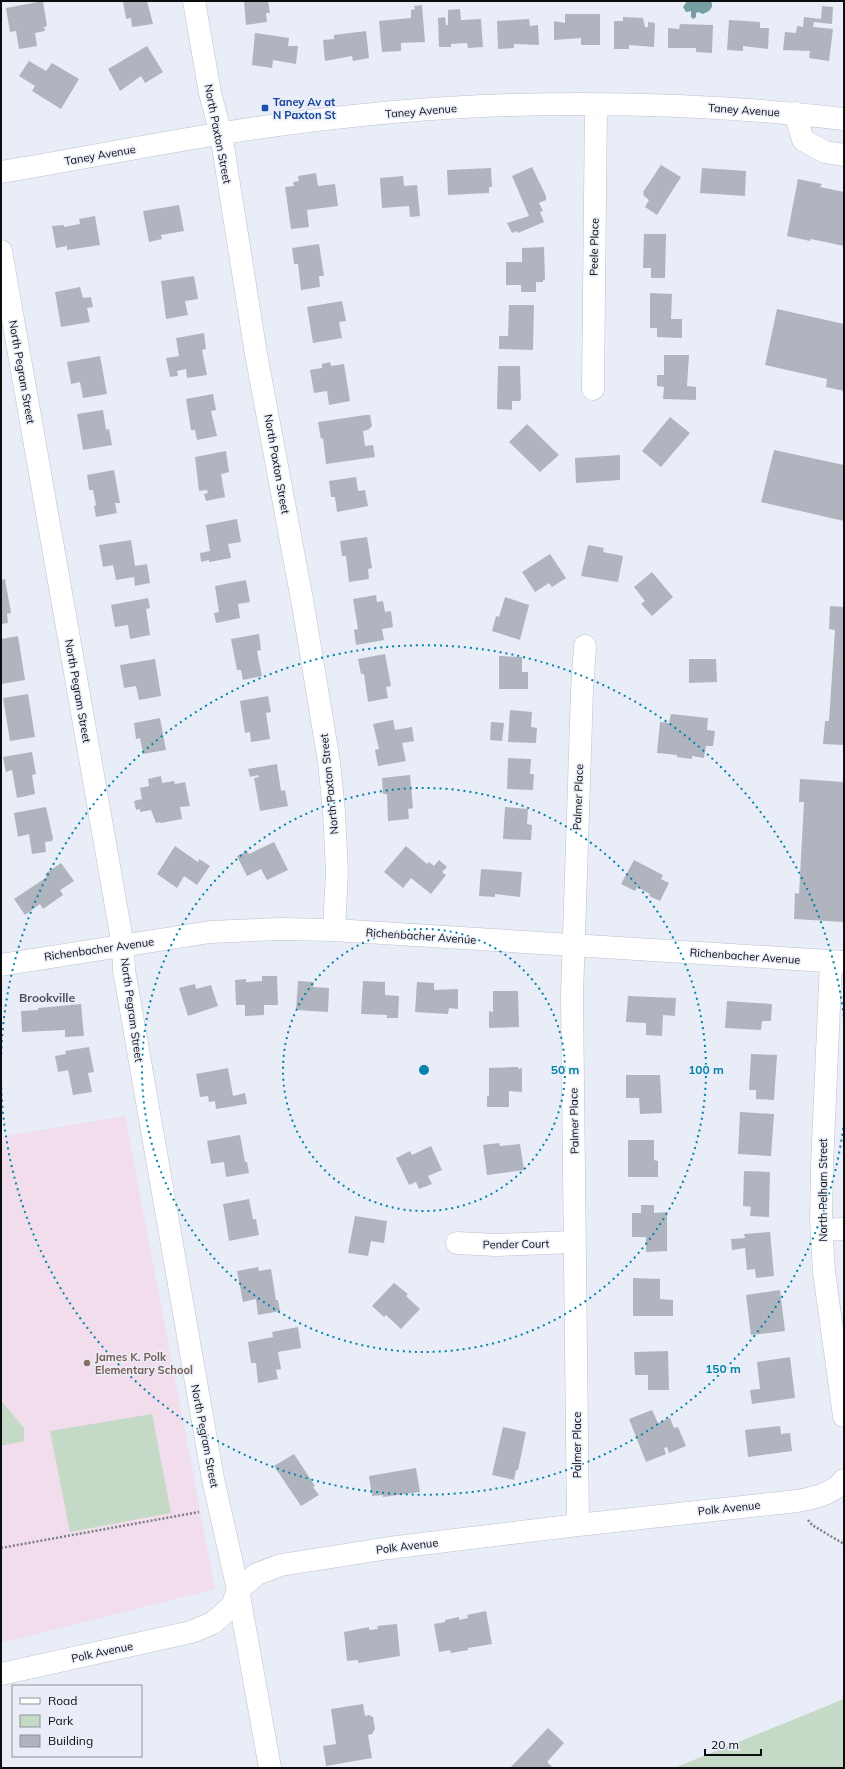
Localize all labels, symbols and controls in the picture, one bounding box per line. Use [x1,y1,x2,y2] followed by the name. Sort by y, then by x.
[201,83,235,185] street label: North Paxton Street
[273,95,336,122] place label: Taney Av at N Paxton St
[385,101,457,121] street label: Taney Avenue
[708,101,780,119] street label: Taney Avenue
[260,103,270,113] marker: Taney Av at N Paxton St
[63,142,137,168] street label: Taney Avenue
[586,218,602,276] street label: Peele Place
[6,319,38,425] street label: North Pegram Street
[261,413,293,515] street label: North Paxton Street
[62,638,94,744] street label: North Pegram Street
[317,733,341,835] street label: North Paxton Street
[570,764,586,830] street label: Palmer Place
[365,925,477,947] street label: Richenbacher Avenue
[43,934,155,964] street label: Richenbacher Avenue
[689,945,801,967] street label: Richenbacher Avenue
[118,957,146,1063] street label: North Pegram Street
[19,990,75,1005] district label: Brookville
[551,1062,579,1077] text: 50 m
[688,1062,724,1077] text: 100 m
[417,1063,431,1077] centre of rings
[566,1088,582,1154] street label: Palmer Place
[816,1138,830,1242] street label: North Pelham Street
[483,1236,550,1252] street label: Pender Court
[95,1350,193,1377] place label: James K. Polk Elementary School
[82,1358,92,1368] marker: James K. Polk Elementary School
[705,1361,741,1376] text: 150 m
[188,1383,222,1489] street label: North Pegram Street
[570,1412,584,1478] street label: Palmer Place
[697,1498,761,1518] street label: Polk Avenue
[375,1535,439,1557] street label: Polk Avenue
[70,1639,134,1665] street label: Polk Avenue
[12,1685,142,1757] legend
[48,1693,77,1708] text: Road
[48,1713,74,1728] text: Park
[705,1731,761,1757] scale bar
[48,1733,93,1748] text: Building
[711,1737,739,1752] text: 20 m

